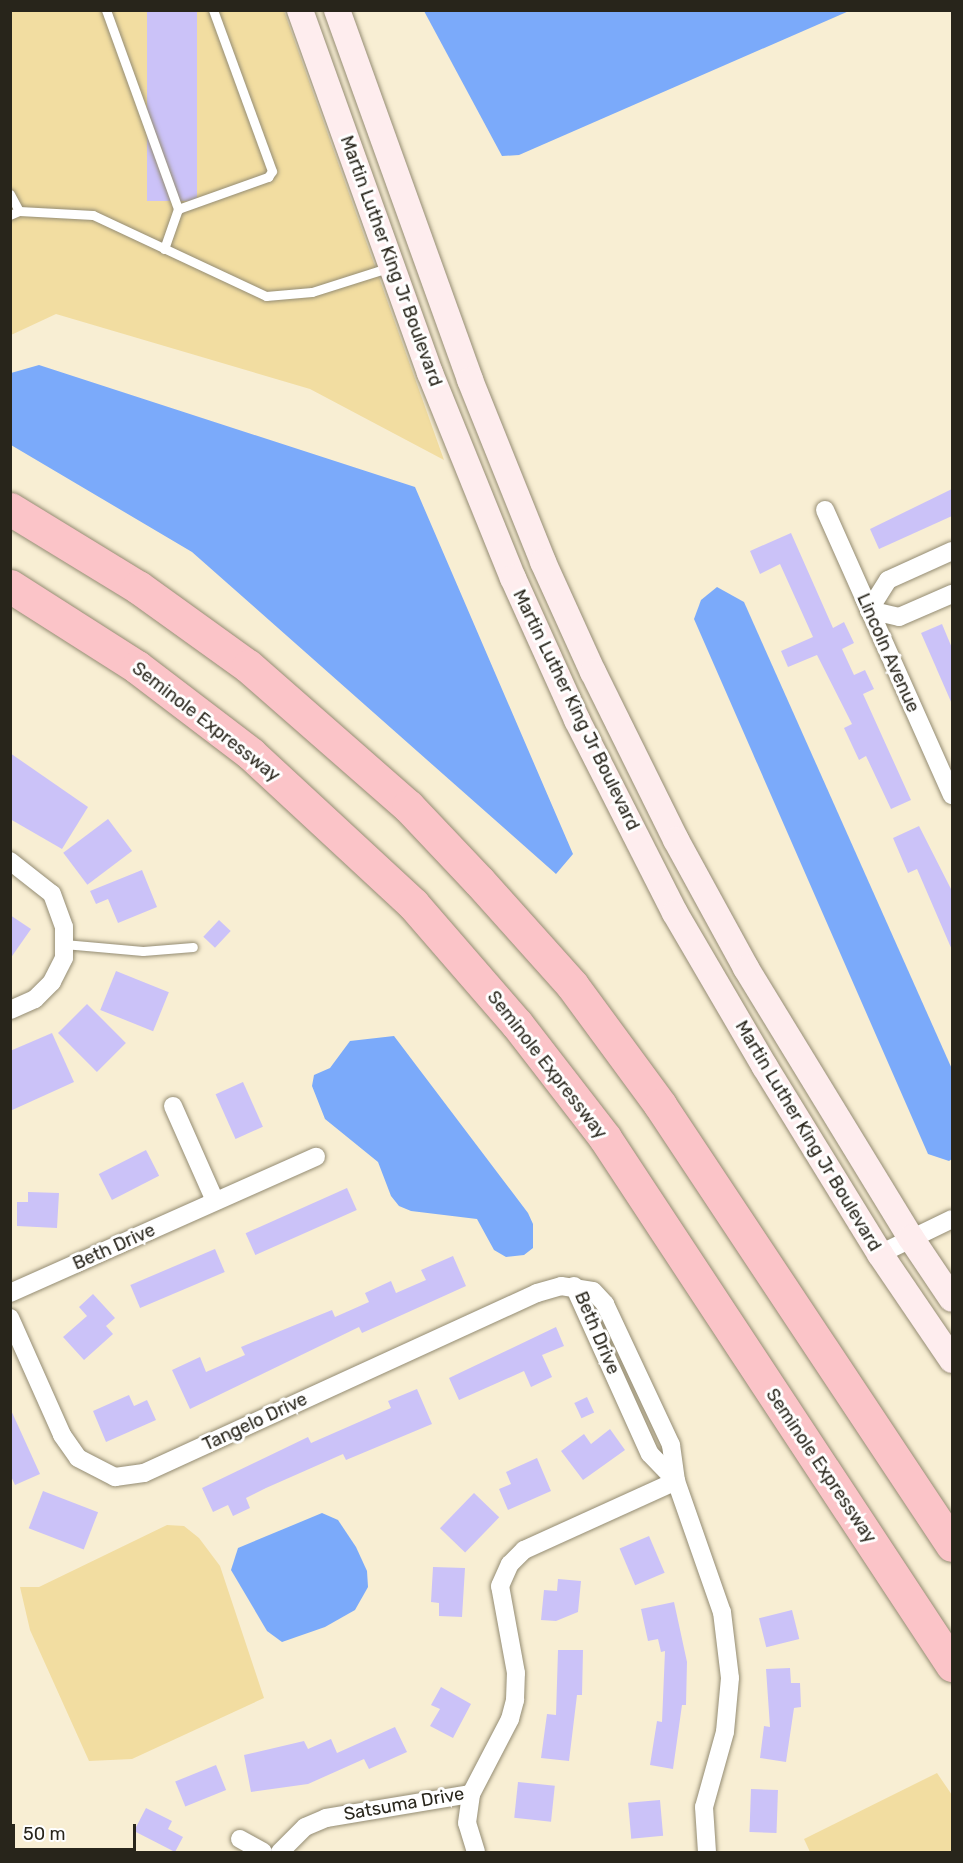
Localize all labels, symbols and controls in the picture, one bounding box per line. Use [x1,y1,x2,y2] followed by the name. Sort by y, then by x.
[335,132,447,390] street label: Martin Luther King Jr Boulevard
[508,586,644,834] street label: Martin Luther King Jr Boulevard
[852,590,924,716] street label: Lincoln Avenue
[128,658,284,786] street label: Seminole Expressway
[483,987,611,1143] street label: Seminole Expressway
[730,1016,886,1256] street label: Martin Luther King Jr Boulevard
[70,1219,158,1275] street label: Beth Drive
[570,1288,624,1378] street label: Beth Drive
[761,1385,881,1547] street label: Seminole Expressway
[199,1388,311,1456] street label: Tangelo Drive
[342,1783,466,1825] street label: Satsuma Drive
[15,1812,140,1850] scale bar
[23,1823,66,1845] text: 50 m

